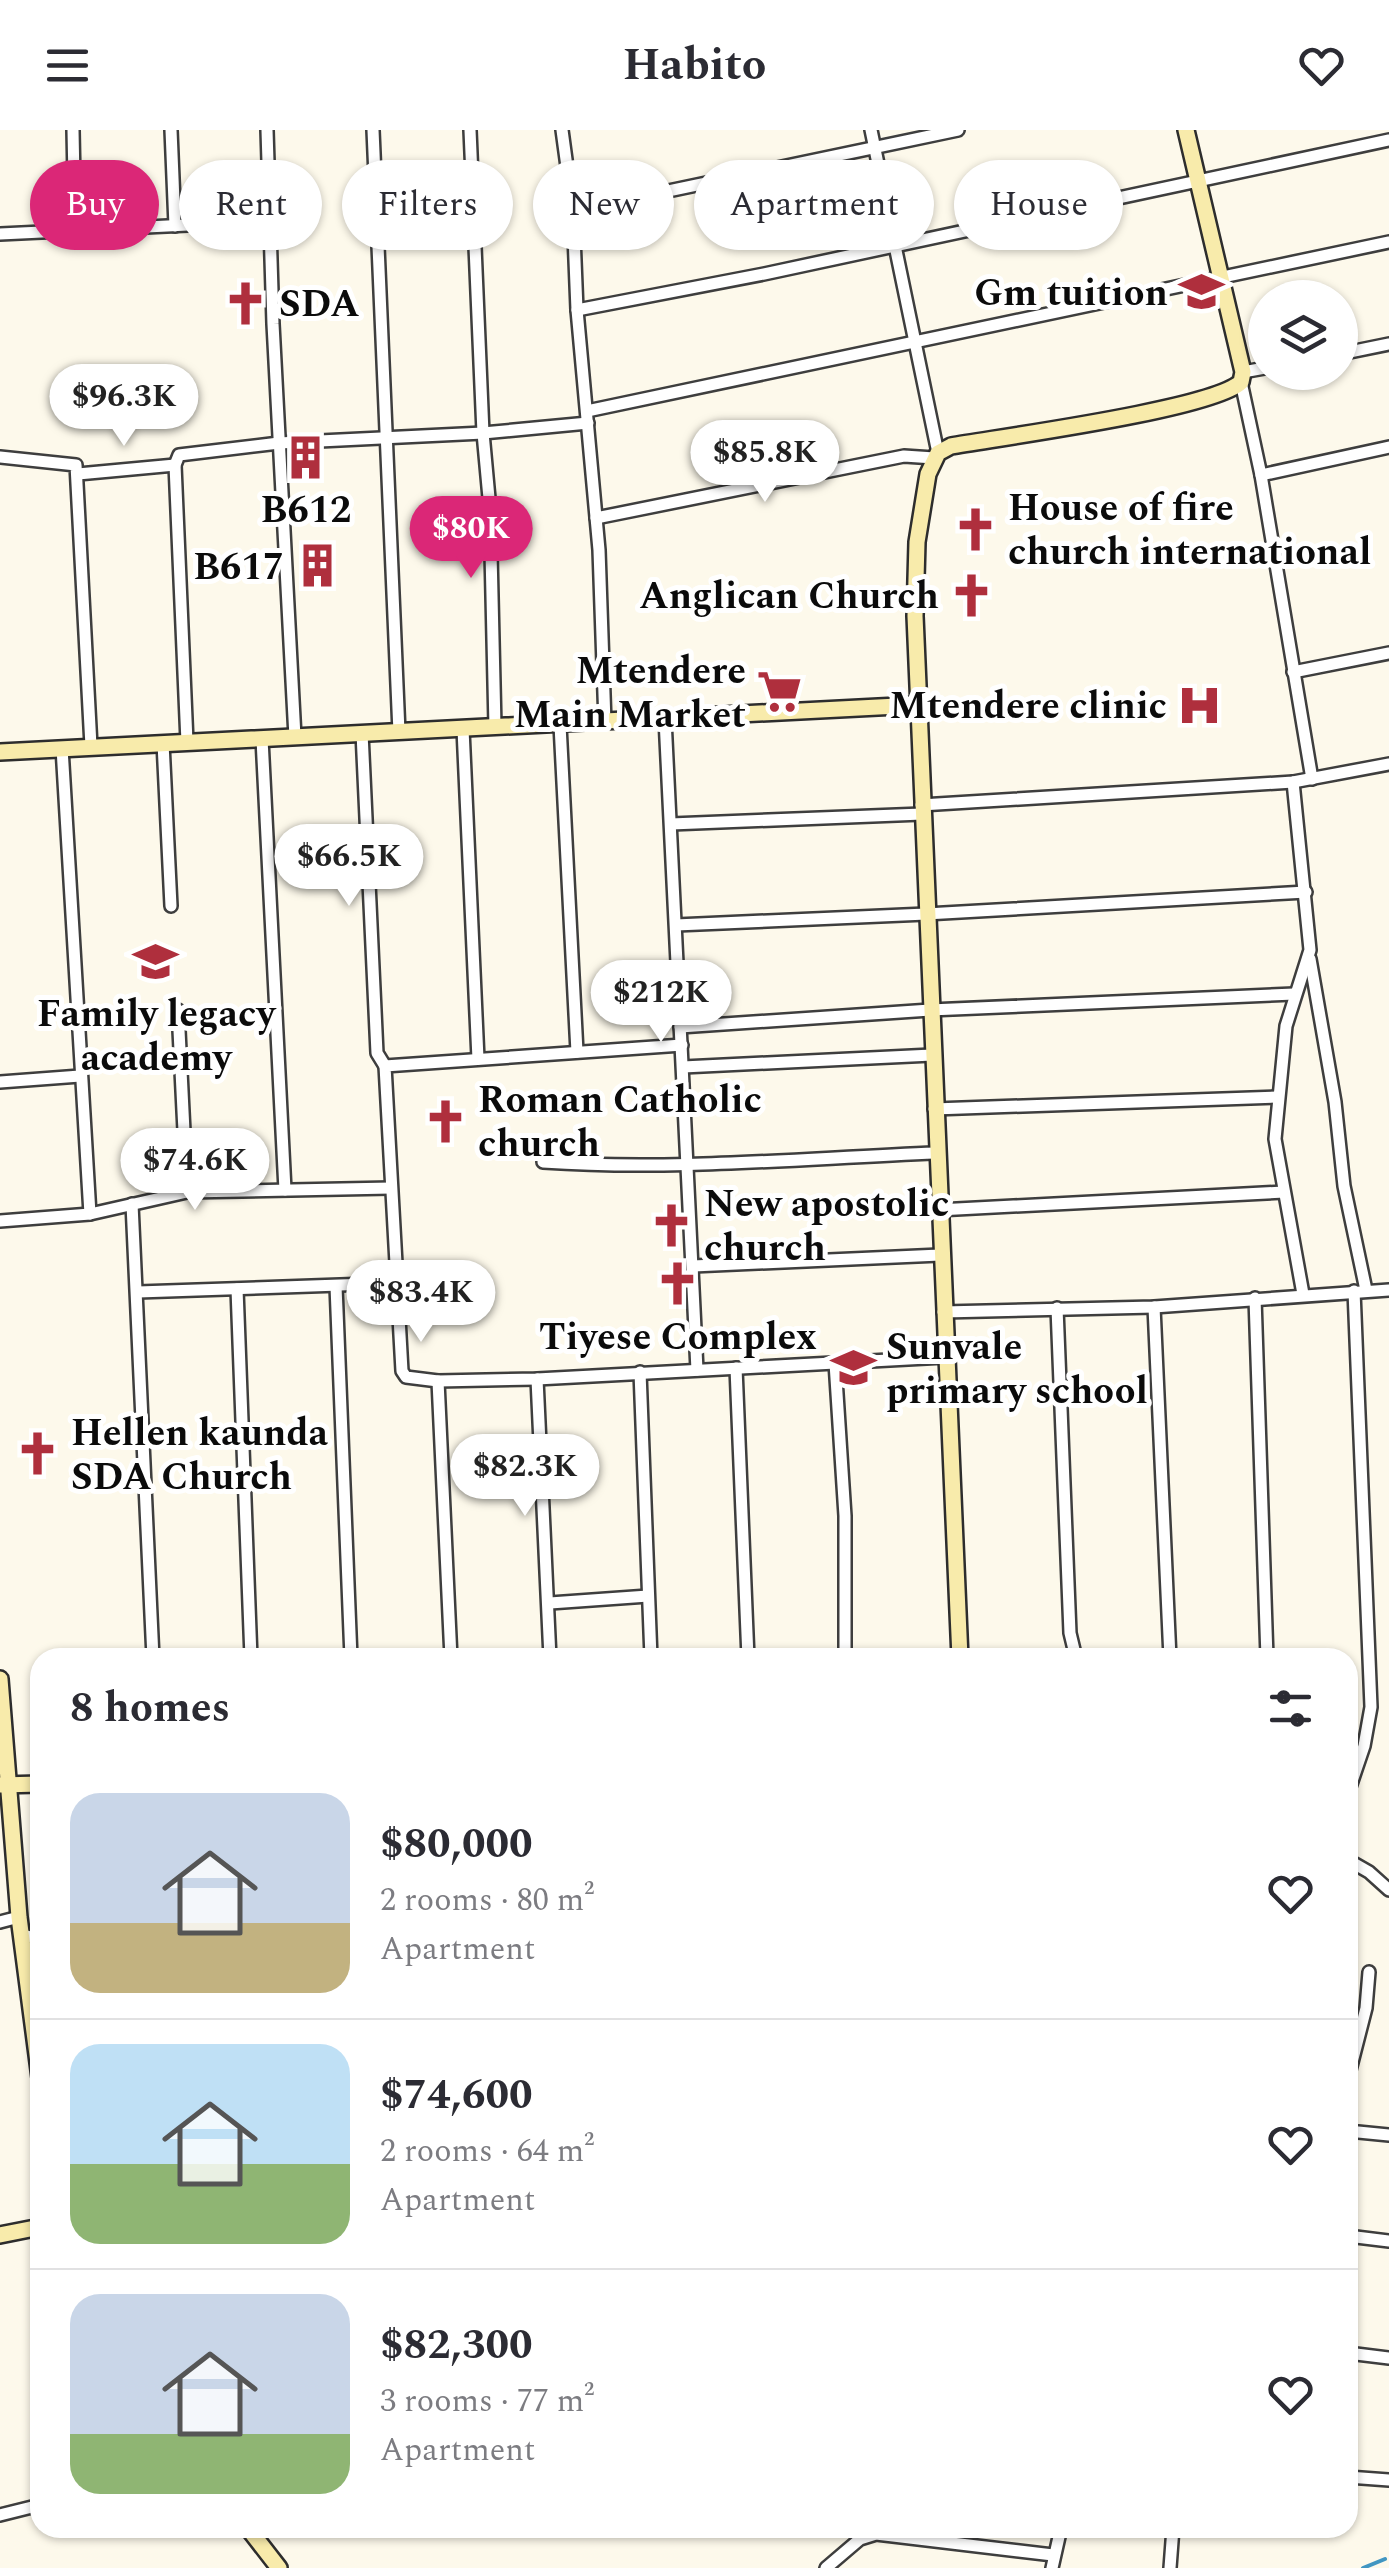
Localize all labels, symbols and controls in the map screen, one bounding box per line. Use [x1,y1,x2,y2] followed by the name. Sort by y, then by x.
[623,31,766,100] text: Habito
[40,38,95,93] icon: menu
[1294,38,1349,93] icon: heart
[30,160,159,250] chip: Buy
[179,160,322,250] chip: Rent
[342,160,513,250] chip: Filters
[533,160,674,250] chip: New
[694,160,934,250] chip: Apartment
[954,160,1123,250] chip: House
[974,265,1168,323] place label: Gm tuition
[1177,268,1225,316] school or university icon: Gm tuition
[279,276,360,334] place label: SDA
[222,279,270,327] church icon: SDA
[1248,280,1358,390] map controls
[1248,280,1358,390] button: layers
[43,364,205,449] pin: $96.3K
[71,372,177,421] text: $96.3K
[684,420,846,505] pin: $85.8K
[712,428,818,477] text: $85.8K
[282,433,330,481] building icon: B612
[1008,480,1371,582] place label: House of fire church international
[261,482,351,540] place label: B612
[412,496,530,581] pin: $80K
[432,504,510,553] text: $80K
[951,505,999,553] church icon: House of fire church international
[193,539,284,597] place label: B617
[293,542,341,590] building icon: B617
[639,568,939,626] place label: Anglican Church
[948,571,996,619] church icon: Anglican Church
[514,643,746,745] place label: Mtendere Main Market
[755,668,803,716] supermarket icon: Mtendere Main Market
[889,678,1167,736] place label: Mtendere clinic
[1176,681,1224,729] hospital icon: Mtendere clinic
[268,824,430,909] pin: $66.5K
[296,832,402,881] text: $66.5K
[132,937,180,985] school or university icon: Family legacy academy
[591,960,731,1045] pin: $212K
[613,968,709,1017] text: $212K
[37,986,277,1088] place label: Family legacy academy
[478,1072,762,1174] place label: Roman Catholic church
[421,1097,469,1145] church icon: Roman Catholic church
[114,1128,276,1213] pin: $74.6K
[142,1136,248,1185] text: $74.6K
[704,1176,949,1278] place label: New apostolic church
[647,1201,695,1249] church icon: New apostolic church
[340,1260,502,1345] pin: $83.4K
[654,1260,702,1308] church icon: Tiyese Complex
[368,1268,474,1317] text: $83.4K
[539,1309,817,1367] place label: Tiyese Complex
[886,1319,1148,1421] place label: Sunvale primary school
[829,1344,877,1392] school or university icon: Sunvale primary school
[71,1405,329,1507] place label: Hellen kaunda SDA Church
[14,1430,62,1478] church icon: Hellen kaunda SDA Church
[444,1434,606,1519] pin: $82.3K
[472,1442,578,1491] text: $82.3K
[70,1677,230,1740] text: 8 homes
[1263,1681,1318,1736] icon: filters
[380,1813,533,1876] text: $80,000
[150,1833,270,1953] icon: home
[1263,1866,1318,1921] icon: heart
[380,1876,594,1925] text: 2 rooms · 80 m²
[380,1925,535,1974] text: Apartment
[380,2064,533,2127] text: $74,600
[150,2084,270,2204] icon: home
[1263,2117,1318,2172] icon: heart
[380,2127,594,2176] text: 2 rooms · 64 m²
[380,2176,535,2225] text: Apartment
[380,2314,533,2377] text: $82,300
[150,2334,270,2454] icon: home
[1263,2367,1318,2422] icon: heart
[380,2377,594,2426] text: 3 rooms · 77 m²
[380,2426,535,2475] text: Apartment

